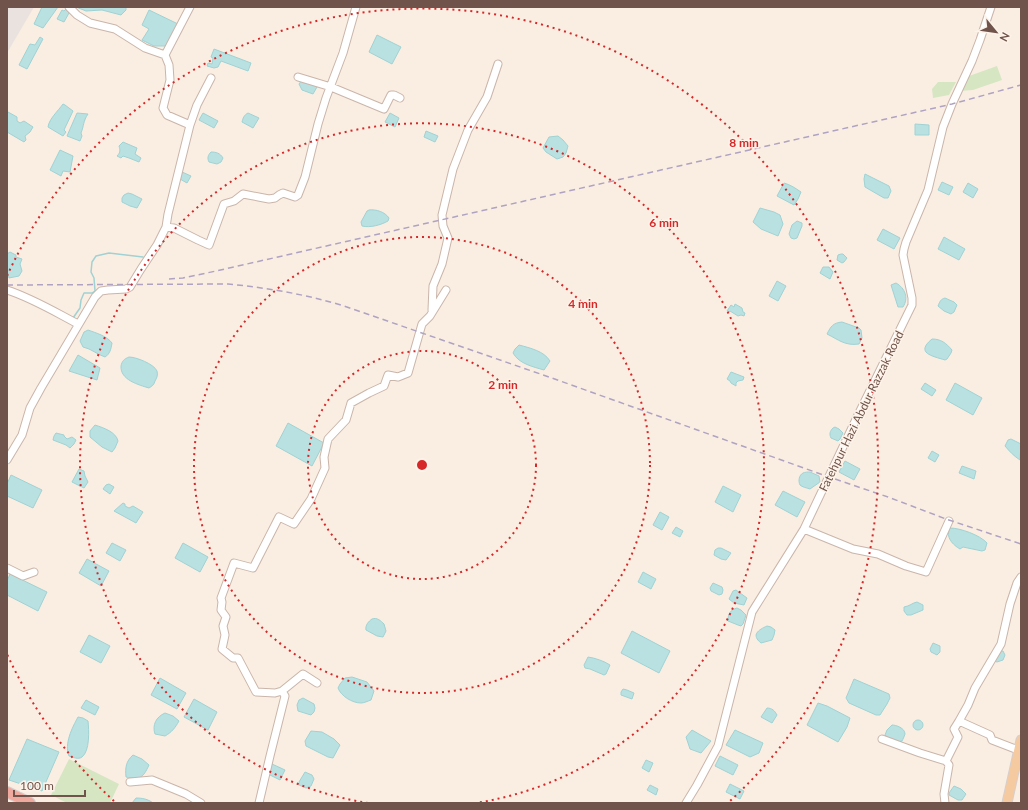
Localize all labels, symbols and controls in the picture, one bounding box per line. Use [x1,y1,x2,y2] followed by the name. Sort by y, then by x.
[976,12,1016,52] north arrow
[997,30,1013,44] text: N
[729,135,759,150] text: 8 min
[649,215,679,230] text: 6 min
[568,296,598,311] text: 4 min
[815,328,907,494] street label: Fatehpur Hazi Abdur Razzak Road
[488,377,518,392] text: 2 min
[415,458,429,472] centre of rings
[14,772,85,798] scale bar
[20,778,54,793] text: 100 m

